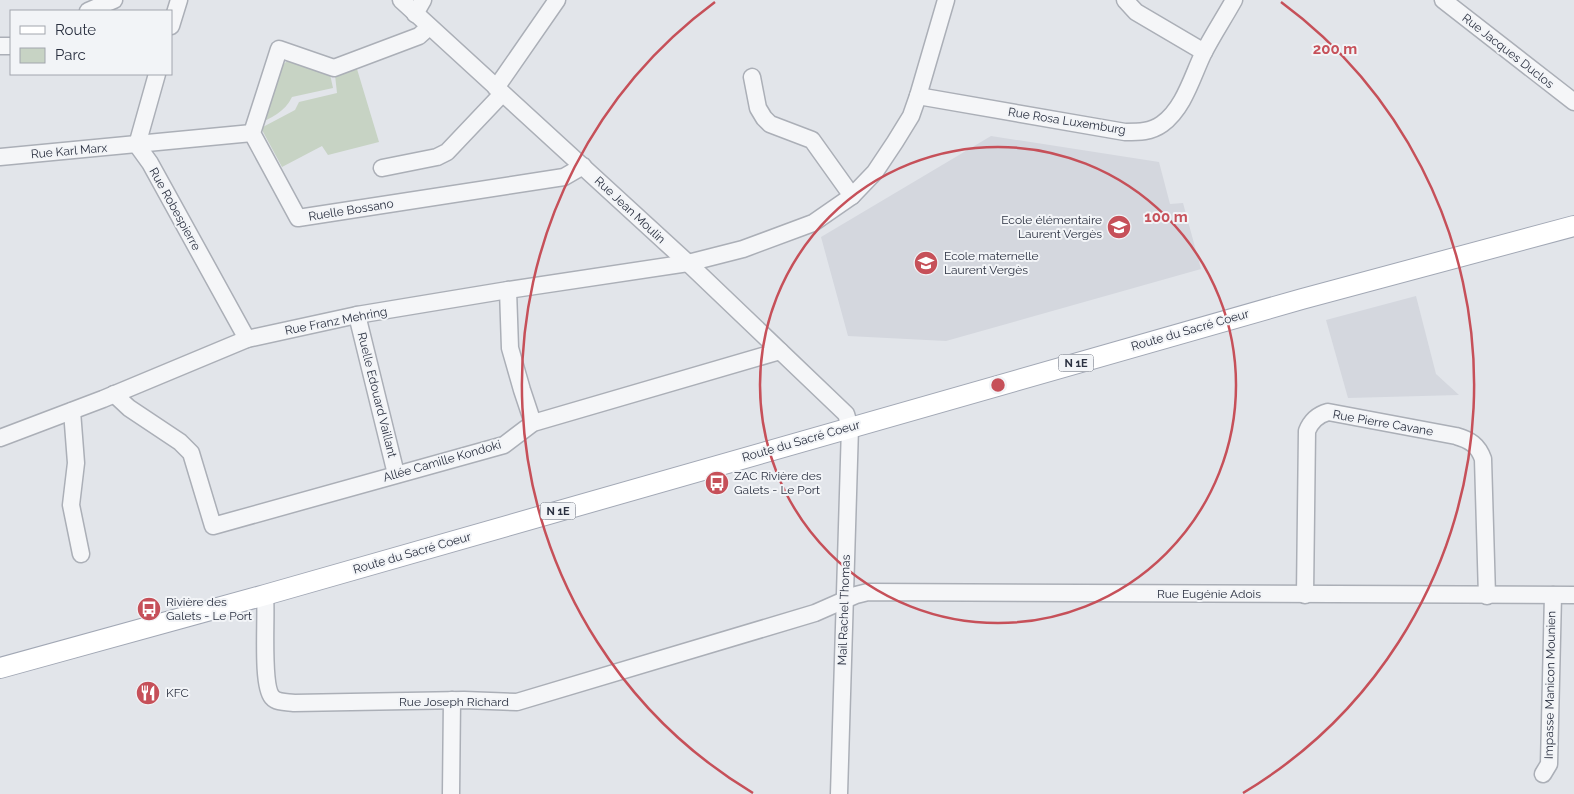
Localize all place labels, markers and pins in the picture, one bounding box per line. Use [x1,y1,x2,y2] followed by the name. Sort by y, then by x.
[1001,213,1102,241] place label: Ecole élémentaire Laurent Vergès
[1106,214,1132,240] school or university icon: Ecole élémentaire Laurent Vergès
[944,249,1038,277] place label: Ecole maternelle Laurent Vergès
[913,250,939,276] school or university icon: Ecole maternelle Laurent Vergès
[989,376,1007,394] centre of rings
[734,469,822,497] place label: ZAC Rivière des Galets - Le Port
[704,470,730,496] bus stop icon: ZAC Rivière des Galets - Le Port
[166,595,252,623] place label: Rivière des Galets - Le Port
[136,596,162,622] bus stop icon: Rivière des Galets - Le Port
[135,680,161,706] restaurant icon: KFC
[166,686,189,700] place label: KFC

